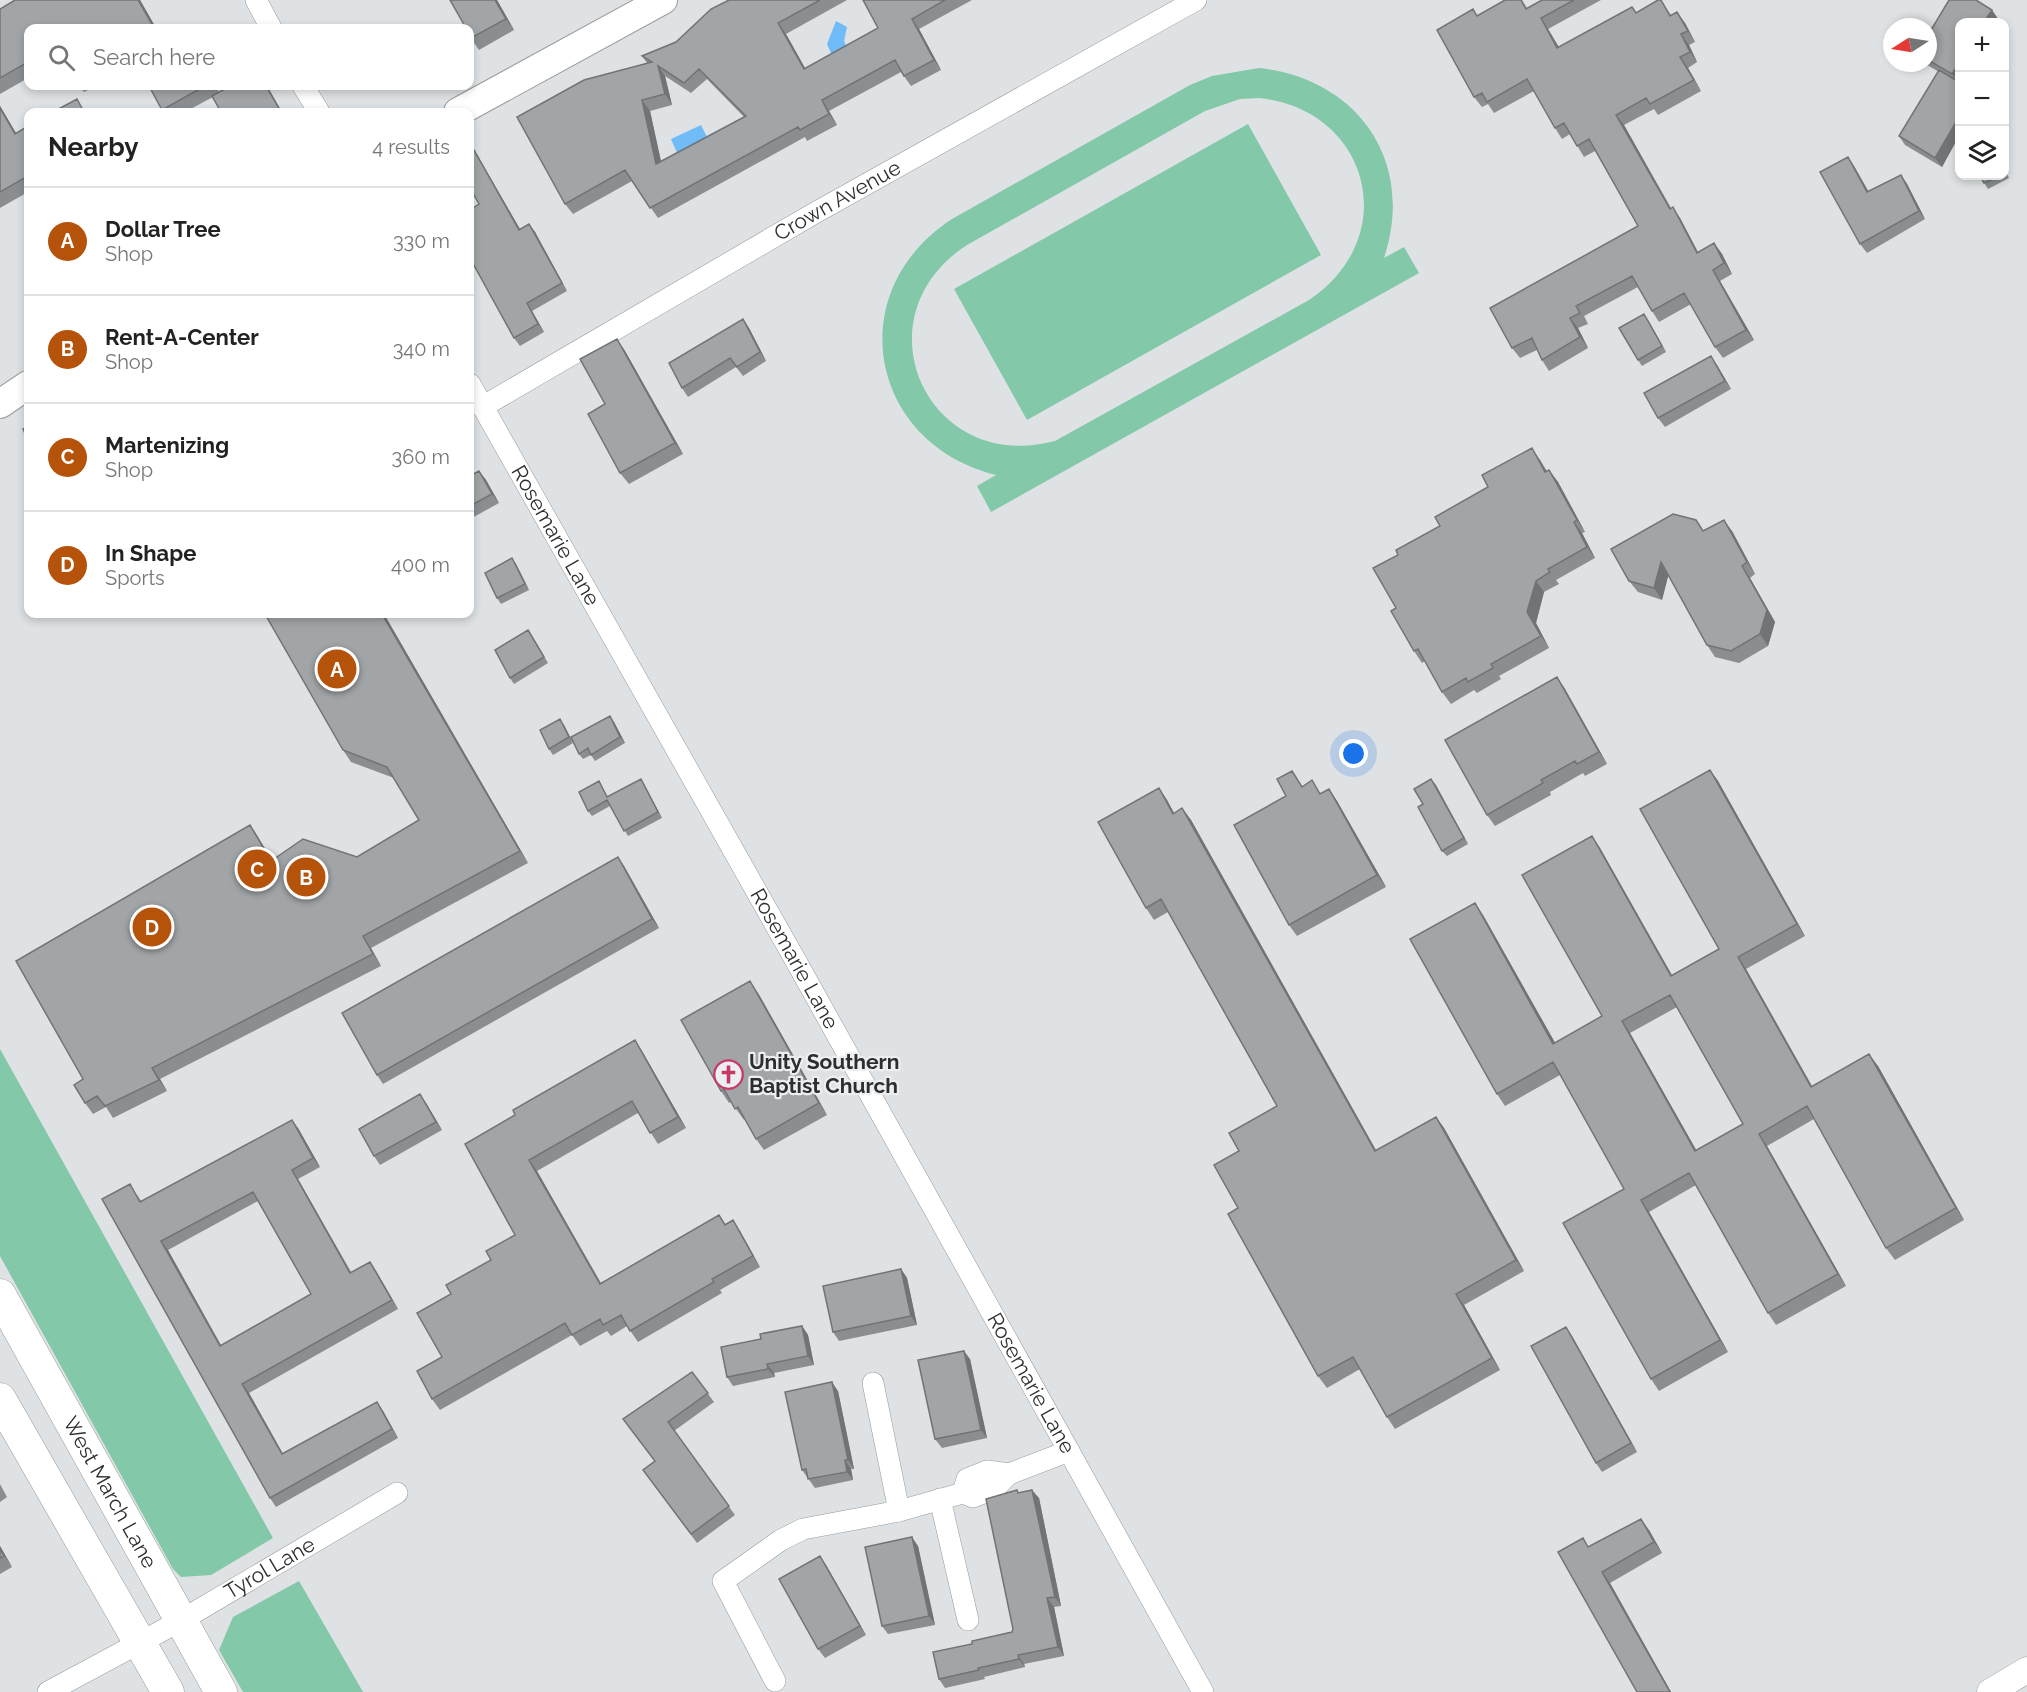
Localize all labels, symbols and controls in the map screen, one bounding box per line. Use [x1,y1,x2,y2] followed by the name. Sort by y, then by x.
[1883,18,1937,72] north arrow
[1955,18,2009,180] map controls
[1955,18,2009,72] button: +
[24,24,474,90] search box
[45,41,78,74] icon: search
[93,44,215,70] text: Search here
[1955,72,2009,126] button: −
[1955,126,2009,180] button: layers
[48,132,138,162] text: Nearby
[372,135,450,159] text: 4 results
[769,155,905,246] street label: Crown Avenue
[105,216,221,242] text: Dollar Tree
[61,229,74,253] text: A
[393,229,450,253] text: 330 m
[105,242,153,266] text: Shop
[105,324,259,350] text: Rent-A-Center
[61,337,74,361] text: B
[393,337,450,361] text: 340 m
[105,350,153,374] text: Shop
[105,432,229,458] text: Martenizing
[61,445,74,469] text: C
[392,445,450,469] text: 360 m
[105,458,153,482] text: Shop
[507,461,606,610] street label: Rosemarie Lane
[105,540,196,566] text: In Shape
[60,553,75,577] text: D
[391,553,450,577] text: 400 m
[105,566,165,590] text: Sports
[318,646,356,692] pin: A
[1339,739,1368,768] your location
[238,846,276,892] pin: C
[286,854,326,900] pin: B
[745,884,844,1033] street label: Rosemarie Lane
[132,904,172,950] pin: D
[749,1049,899,1098] place label: Unity Southern Baptist Church
[712,1058,744,1090] church icon: Unity Southern Baptist Church
[982,1308,1081,1458] street label: Rosemarie Lane
[58,1412,163,1572] street label: West March Lane
[220,1531,319,1604] street label: Tyrol Lane

